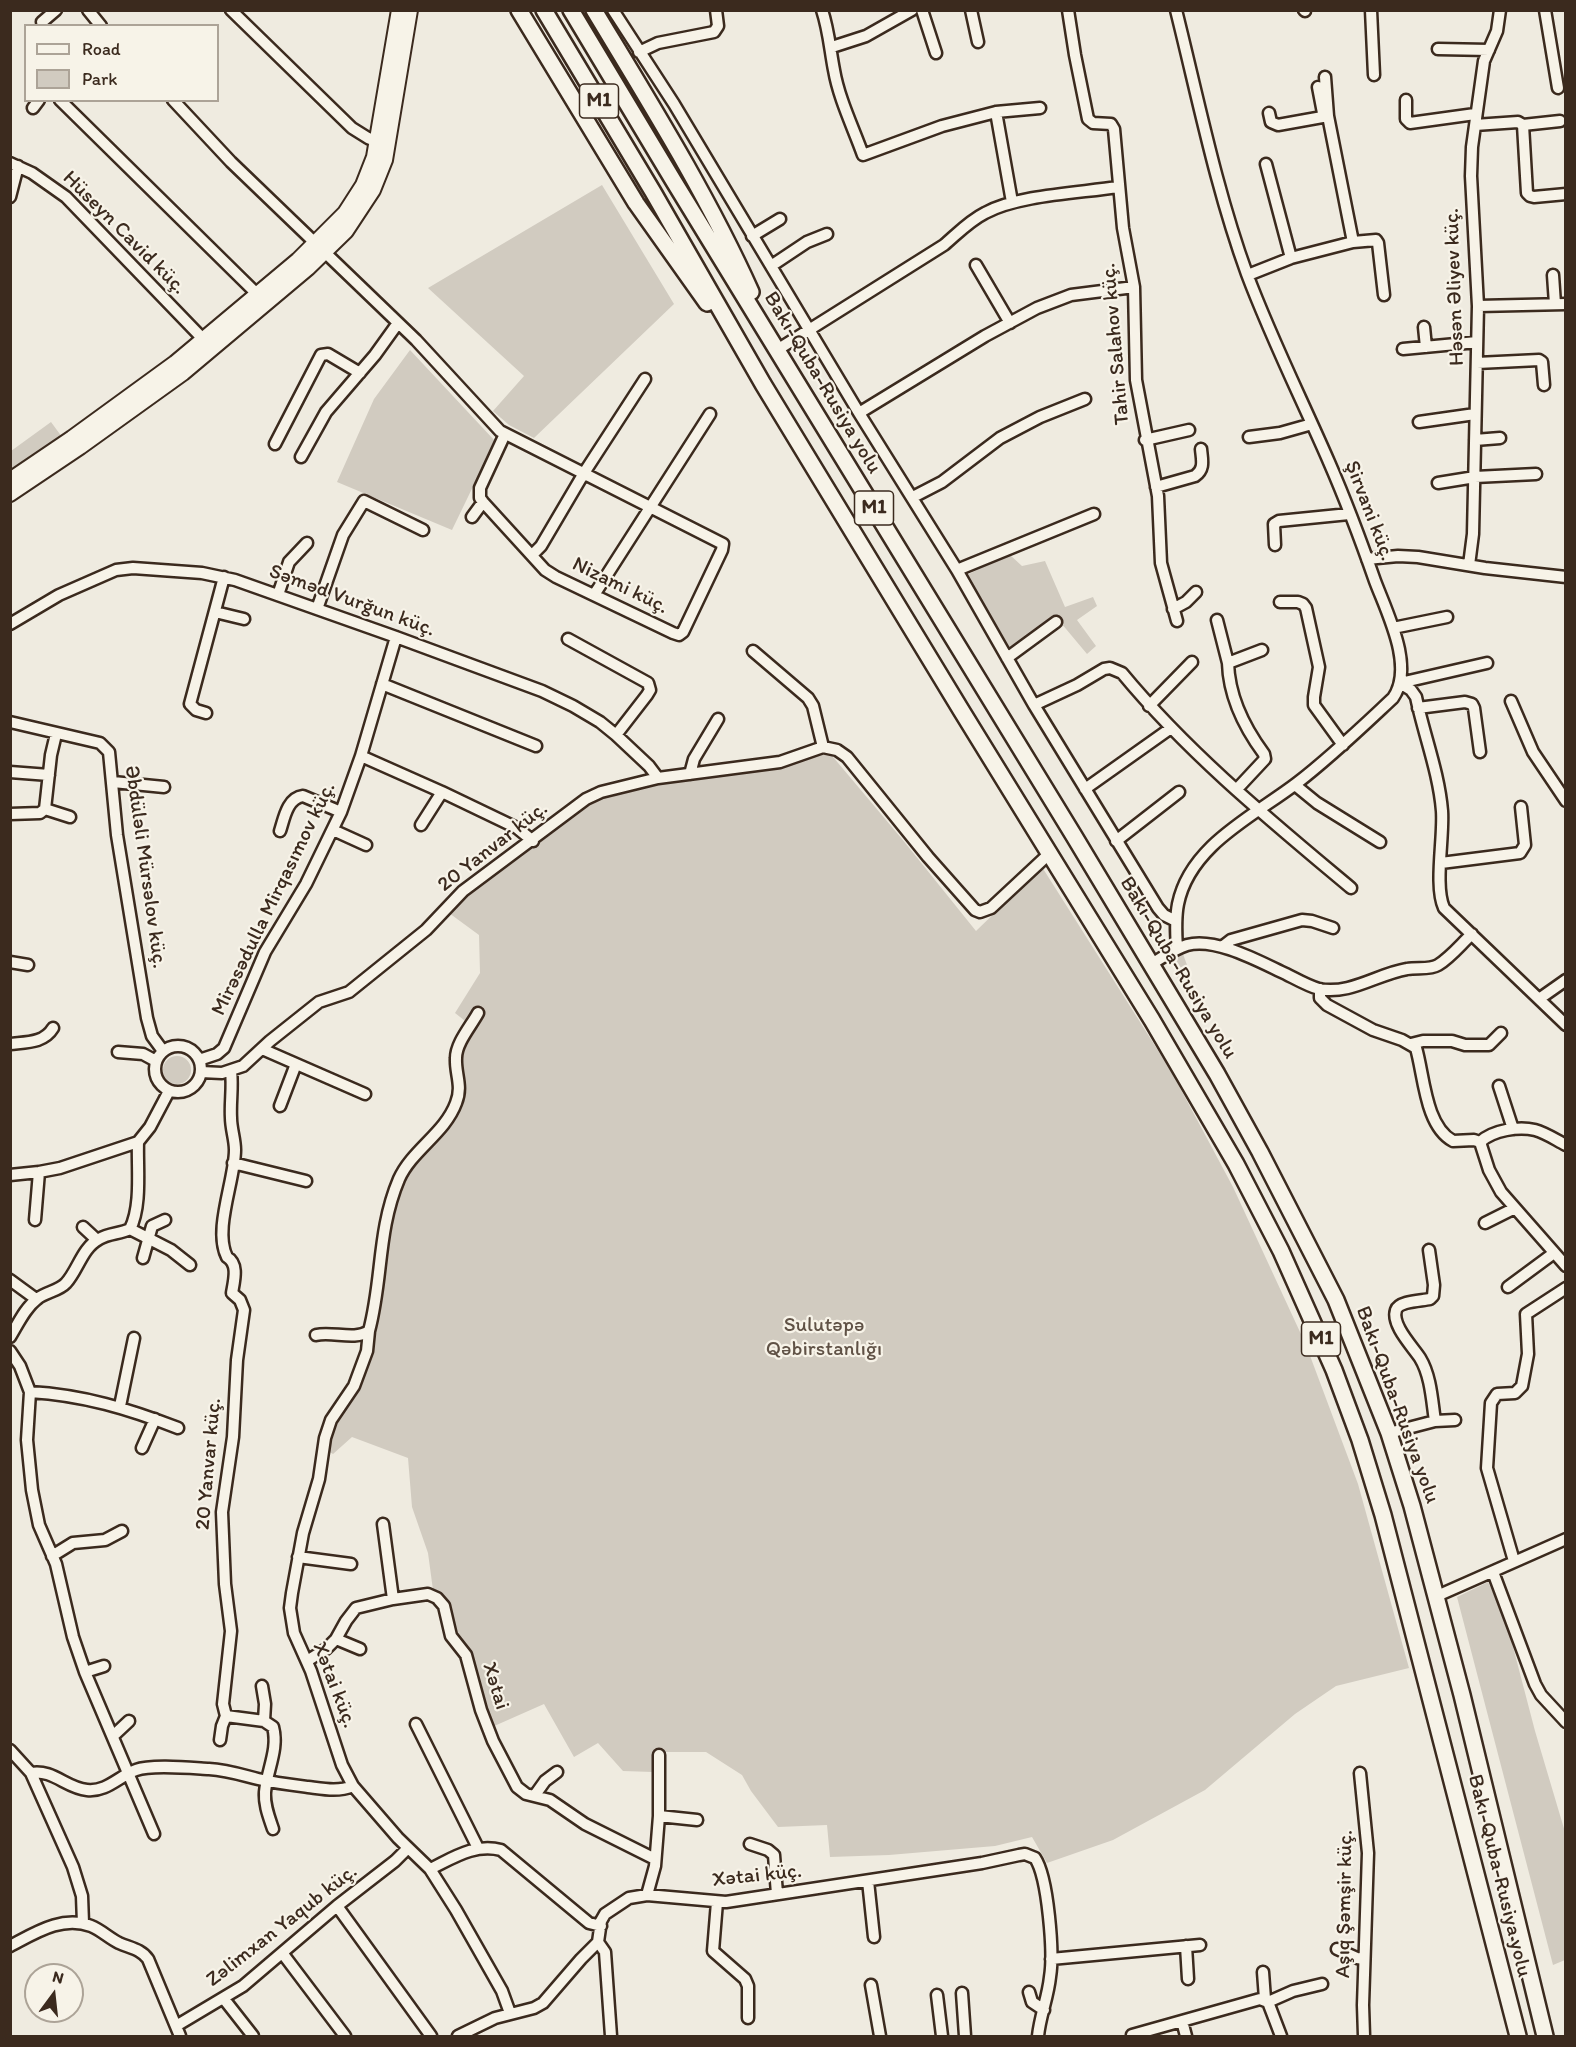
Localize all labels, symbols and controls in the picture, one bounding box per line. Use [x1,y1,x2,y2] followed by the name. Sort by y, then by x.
[24,24,219,102] legend
[82,38,121,60] text: Road
[82,68,117,90] text: Park
[580,84,618,118] road number: M1
[57,166,191,300] street label: Hüseyn Cavid küç.
[1440,208,1470,366] street label: Həsən Əliyev küç.
[1096,262,1136,426] street label: Tahir Salahov küç.
[758,287,886,479] street label: Bakı-Quba-Rusiya yolu
[1338,457,1400,565] street label: Şirvani küç.
[854,491,894,525] road number: M1
[568,552,672,620] street label: Nizami küç.
[266,559,438,643] street label: Səməd Vurğun küç.
[118,764,172,970] street label: Əbdüləli Mürsəlov küç.
[206,778,342,1020] street label: Mirəsədulla Mirqasımov küç.
[433,796,553,898] street label: 20 Yanvar küç.
[1114,872,1242,1064] street label: Bakı-Quba-Rusiya yolu
[1350,1303,1444,1507] street label: Bakı-Quba-Rusiya yolu
[766,1313,882,1363] park label: Sulutəpə Qəbirstanlığı
[1302,1322,1340,1356] road number: M1
[191,1397,227,1531] street label: 20 Yanvar küç.
[306,1638,362,1732] street label: Xətai küç.
[476,1659,514,1713] street label: Xətai
[1462,1772,1536,1980] street label: Bakı-Quba-Rusiya yolu
[1331,1830,1359,1978] street label: Aşıq Şəmşir küç.
[201,1859,363,1993] street label: Zəlimxan Yaqub küç.
[711,1859,803,1893] street label: Xətai küç.
[24,1963,84,2023] north arrow
[51,1966,66,1988] text: N

